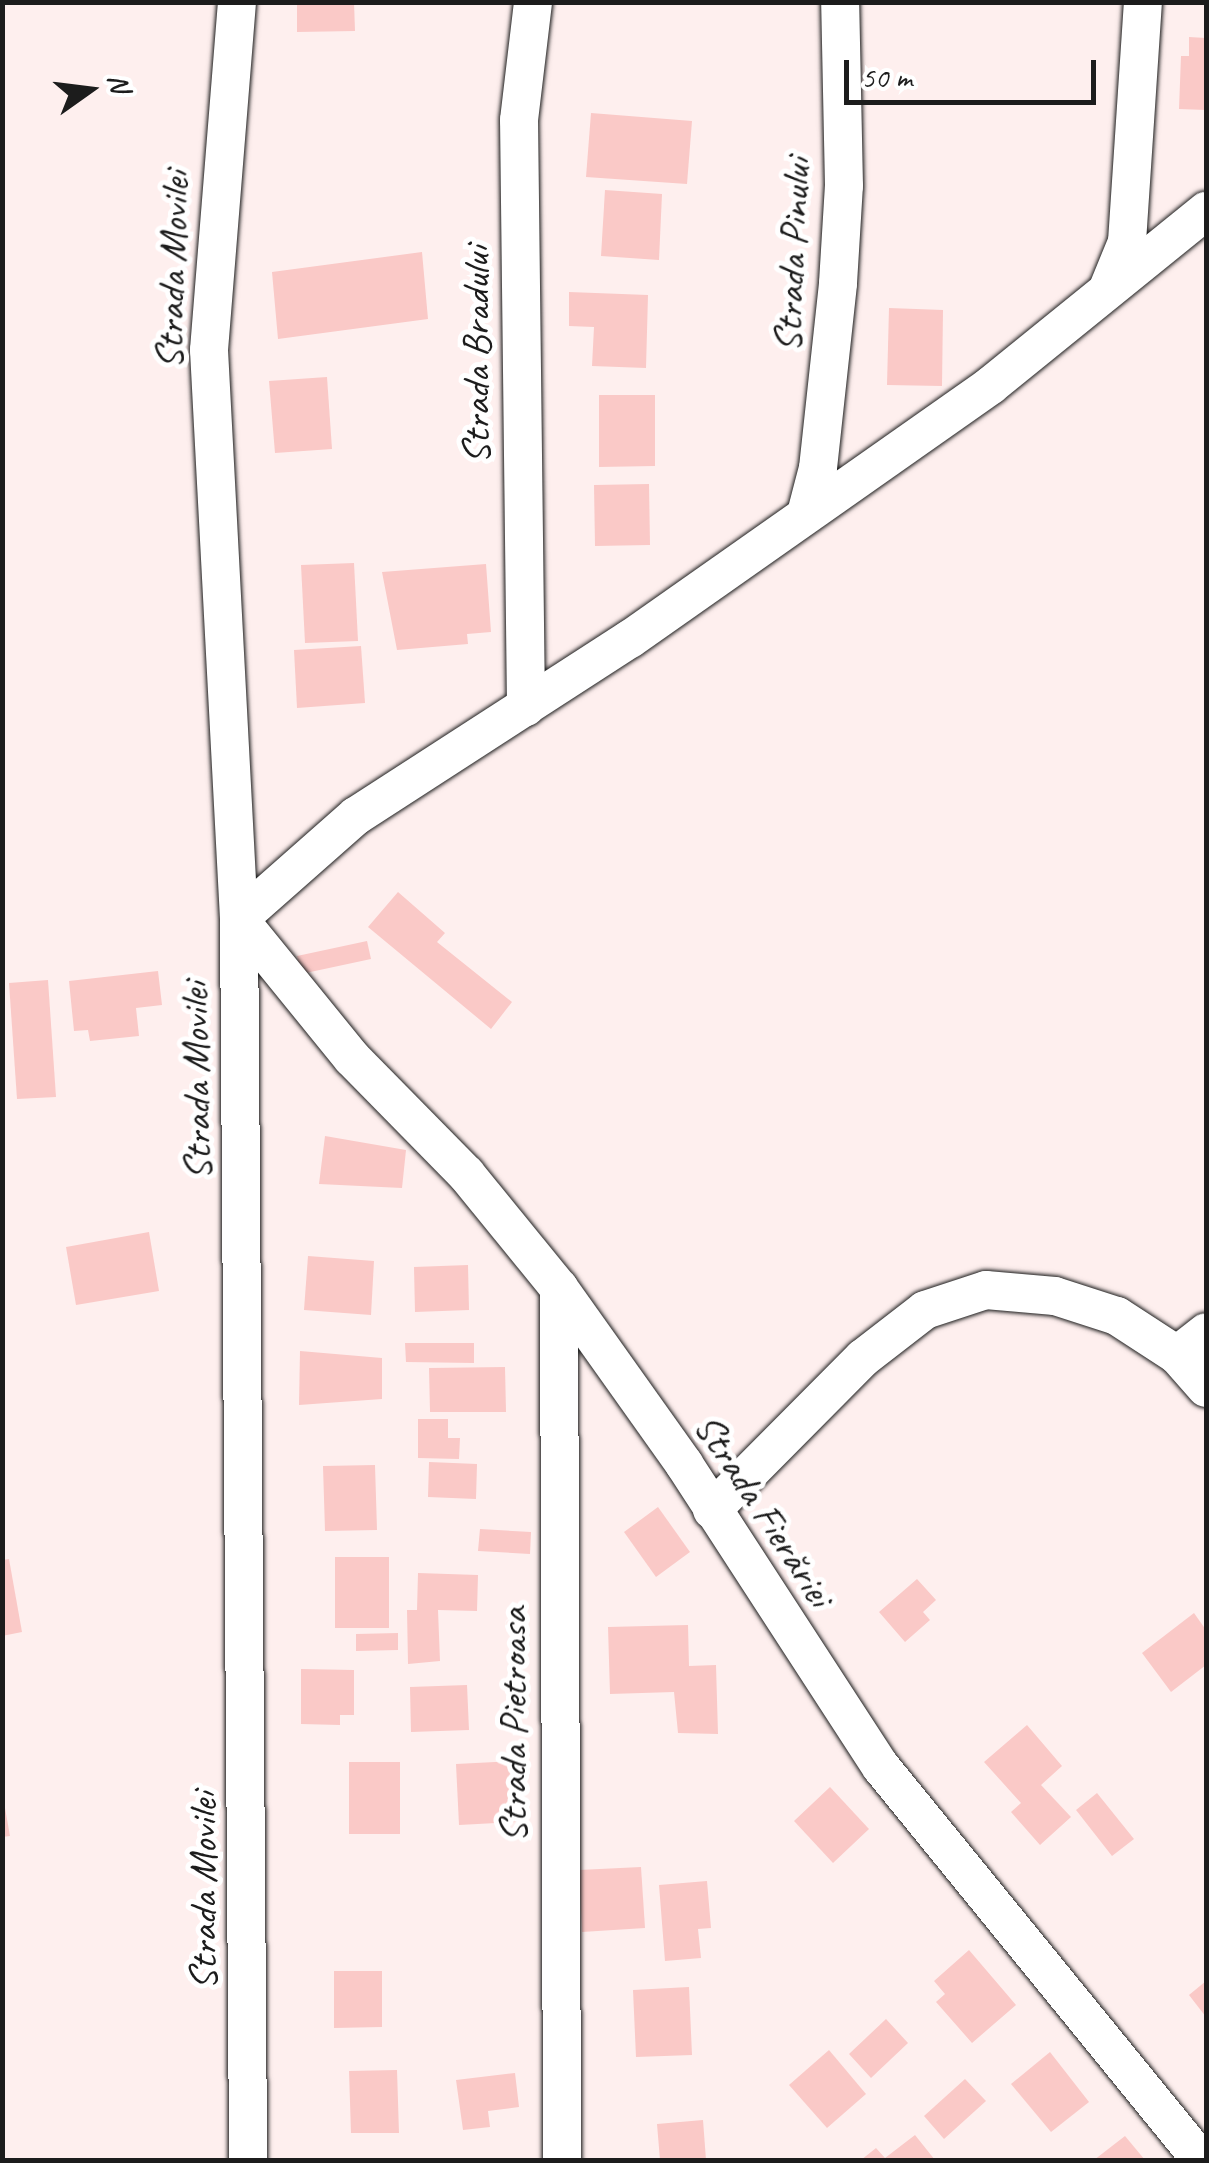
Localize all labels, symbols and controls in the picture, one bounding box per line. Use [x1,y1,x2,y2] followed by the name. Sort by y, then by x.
[40,40,140,140] north arrow
[849,40,1102,102] scale bar
[861,58,912,96] text: 50 m
[101,70,139,95] text: N
[763,156,821,354] street label: Strada Pinului
[145,170,199,370] street label: Strada Movilei
[452,246,500,464] street label: Strada Bradului
[170,982,222,1180] street label: Strada Movilei
[684,1405,844,1615] street label: Strada Fierăriei
[489,1607,537,1843] street label: Strada Pietroasa
[179,1792,227,1990] street label: Strada Movilei

